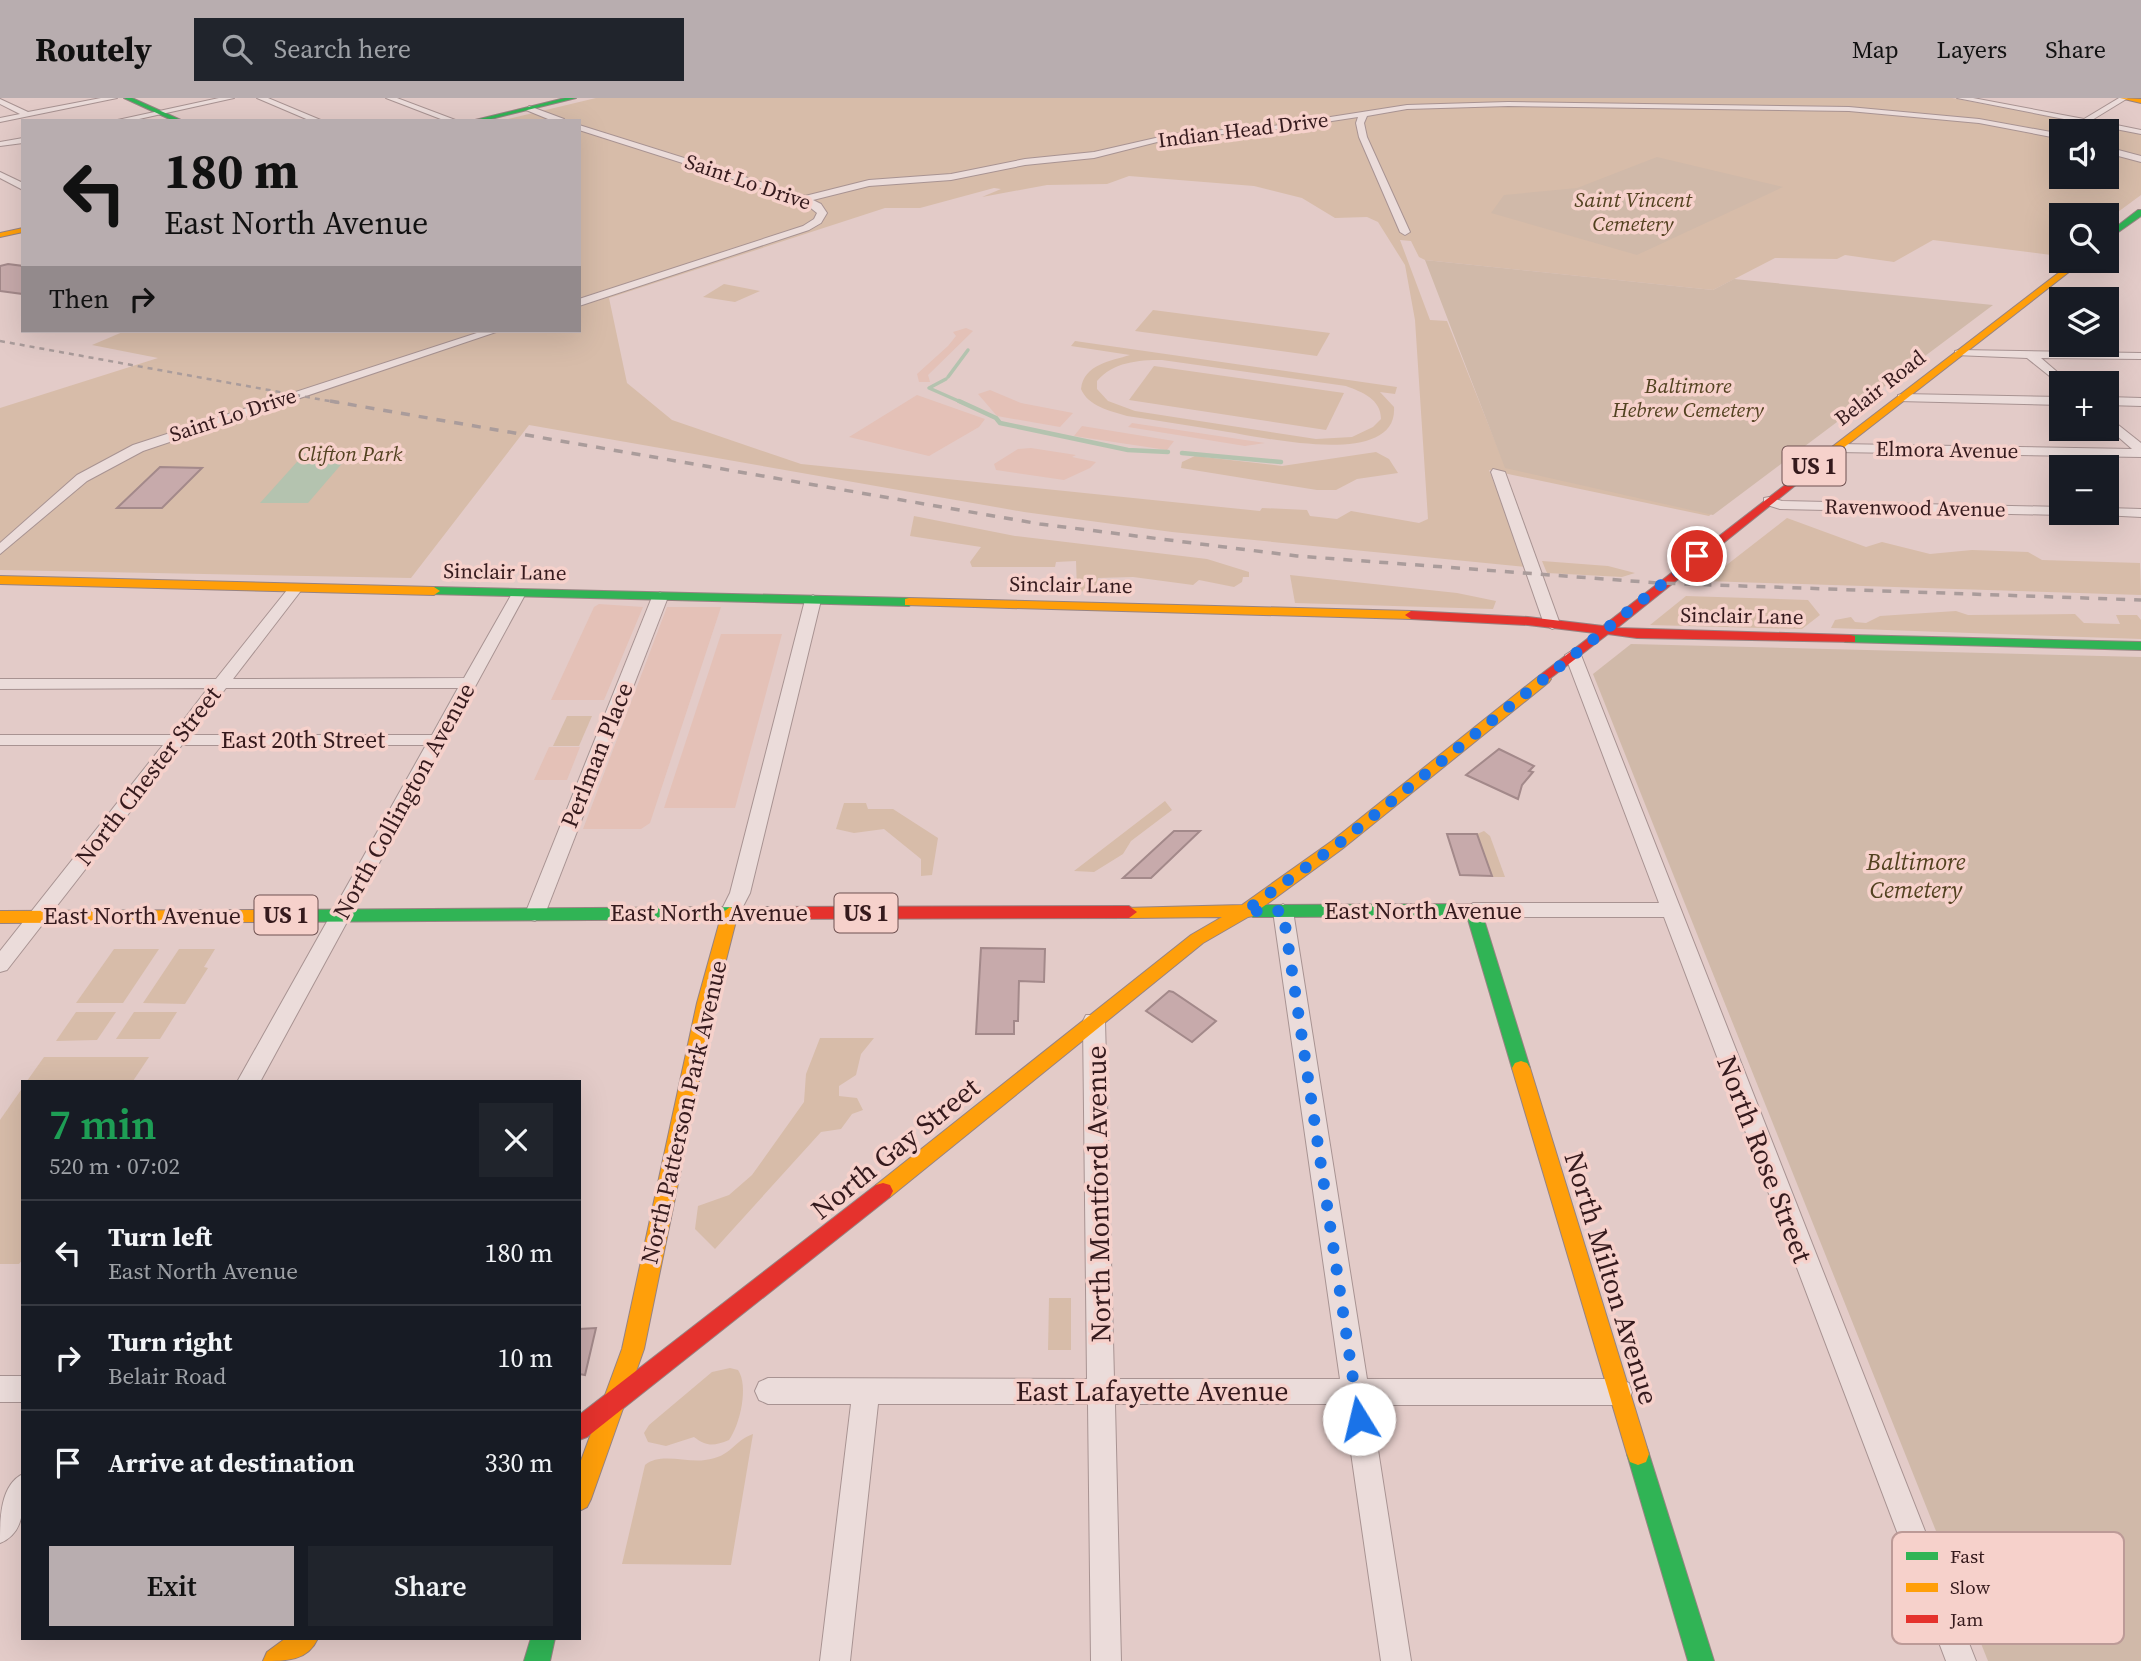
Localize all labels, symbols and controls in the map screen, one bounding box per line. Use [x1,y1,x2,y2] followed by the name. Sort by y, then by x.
[194,18,684,81] search box
[35,27,152,72] text: Routely
[218,30,256,68] icon: search
[274,31,411,67] text: Search here
[1852,33,1899,66] text: Map
[1937,33,2007,66] text: Layers
[2045,33,2106,66] text: Share
[1156,105,1330,154] street label: Indian Head Drive
[2049,119,2119,525] map controls
[2049,119,2119,189] button: sound
[164,137,299,204] text: 180 m
[681,146,815,217] street label: Saint Lo Drive
[49,147,140,238] icon: left
[1574,185,1693,238] park label: Saint Vincent Cemetery
[164,201,428,245] text: East North Avenue
[2049,203,2119,273] button: search
[123,280,161,318] icon: right
[49,281,109,317] text: Then
[2049,287,2119,357] button: layers
[1828,343,1931,432] street label: Belair Road
[1611,371,1765,424] park label: Baltimore Hebrew Cemetery
[2049,371,2119,441] button: +
[166,380,300,449] street label: Saint Lo Drive
[1875,434,2019,465] street label: Elmora Avenue
[298,439,402,468] park label: Clifton Park
[1783,446,1846,486] road number: US 1
[2049,455,2119,525] button: −
[1824,491,2006,524] street label: Ravenwood Avenue
[1667,526,1727,586] pin
[1678,537,1716,575] icon: arrive
[443,556,567,587] street label: Sinclair Lane
[1009,569,1133,600] street label: Sinclair Lane
[1680,600,1804,631] street label: Sinclair Lane
[325,677,482,925] street label: North Collington Avenue
[552,677,641,832] street label: Perlman Place
[67,679,228,872] street label: North Chester Street
[221,723,385,756] street label: East 20th Street
[1865,845,1966,906] park label: Baltimore Cemetery
[834,894,898,932] road number: US 1
[1324,894,1522,927] street label: East North Avenue
[254,895,318,934] road number: US 1
[610,896,808,929] street label: East North Avenue
[43,899,241,932] street label: East North Avenue
[632,957,735,1267] street label: North Patterson Park Avenue
[1076,1045,1120,1343] street label: North Montford Avenue
[1708,1050,1822,1269] street label: North Rose Street
[803,1068,988,1228] street label: North Gay Street
[49,1095,157,1153] text: 7 min
[479,1103,553,1177] button: close
[1555,1147,1669,1409] street label: North Milton Avenue
[49,1150,180,1182] text: 520 m · 07:02
[108,1219,212,1255] text: Turn left
[49,1234,87,1272] icon: left
[485,1235,553,1271] text: 180 m
[108,1255,298,1287] text: East North Avenue
[108,1324,232,1360] text: Turn right
[49,1339,87,1377] icon: right
[498,1340,553,1376] text: 10 m
[108,1360,226,1392] text: Belair Road
[1016,1372,1288,1410] street label: East Lafayette Avenue
[1322,1382,1396,1456] position arrow
[49,1444,87,1482] icon: arrive
[108,1445,355,1481] text: Arrive at destination
[485,1445,553,1481] text: 330 m
[1892,1532,2124,1644] legend
[1950,1543,1985,1569] text: Fast
[49,1546,294,1626] button: Exit
[308,1546,553,1626] button: Share
[1950,1574,1991,1600] text: Slow
[1949,1606,1983,1632] text: Jam

